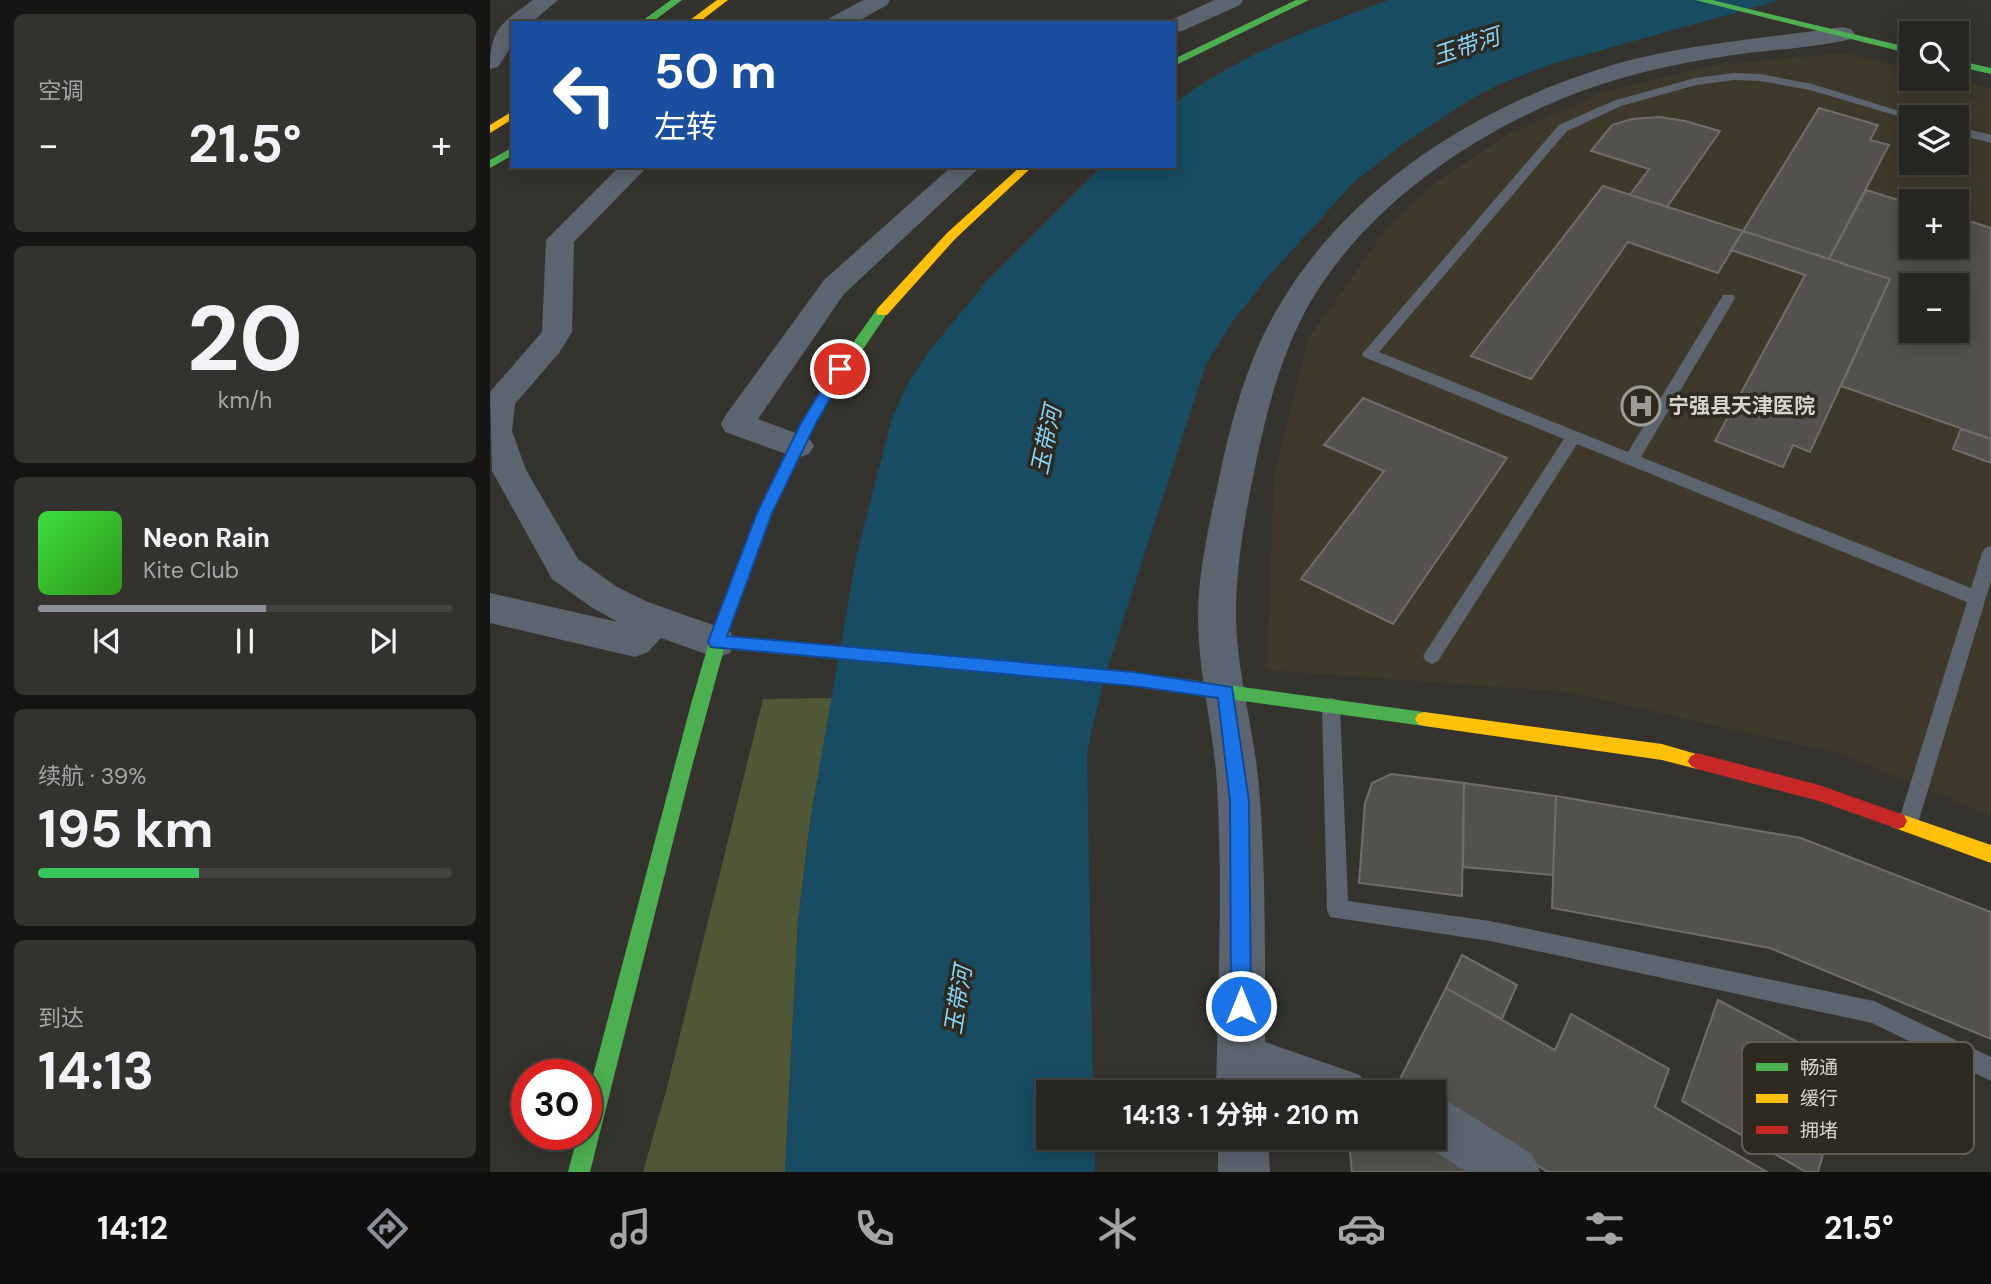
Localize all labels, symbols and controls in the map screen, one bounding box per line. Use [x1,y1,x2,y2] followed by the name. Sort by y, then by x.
[1429,20,1507,71] water label: 玉带河
[1899,21,1969,343] map controls
[1899,21,1969,91] button: search
[654,39,777,103] text: 50 m
[539,49,630,140] icon: left
[38,76,84,106] text: 空调
[1899,105,1969,175] button: layers
[654,106,718,148] text: 左转
[188,110,302,178] text: 21.5°
[38,120,59,170] text: −
[431,120,452,170] text: +
[1899,189,1969,259] button: +
[1899,273,1969,343] button: −
[187,280,303,398] text: 20
[810,339,870,399] pin
[821,350,859,388] icon: arrive
[218,385,272,415] text: km/h
[1620,385,1662,427] hospital icon: 宁强县天津医院
[1668,392,1815,420] place label: 宁强县天津医院
[1024,399,1069,477] water label: 玉带河
[143,521,270,555] text: Neon Rain
[143,555,239,585] text: Kite Club
[88,622,126,660] icon: previous
[226,622,264,660] icon: pause
[364,622,402,660] icon: next
[38,761,146,791] text: 续航 · 39%
[38,795,214,863] text: 195 km
[938,960,979,1036] water label: 玉带河
[1204,969,1278,1043] position arrow
[38,1003,84,1033] text: 到达
[38,1037,154,1105] text: 14:13
[1742,1042,1974,1154] legend
[1800,1055,1838,1080] text: 畅通
[511,1059,602,1150] speed limit sign: 30
[1800,1086,1838,1111] text: 缓行
[1123,1098,1359,1132] text: 14:13 · 1 分钟 · 210 m
[1800,1118,1838,1143] text: 拥堵
[363,1204,412,1253] icon: directions
[606,1204,655,1253] icon: music
[850,1204,899,1253] icon: phone
[1093,1204,1142,1253] icon: climate
[1337,1204,1386,1253] icon: car
[1580,1204,1629,1253] icon: filters
[97,1207,168,1249] text: 14:12
[1824,1207,1894,1249] text: 21.5°

